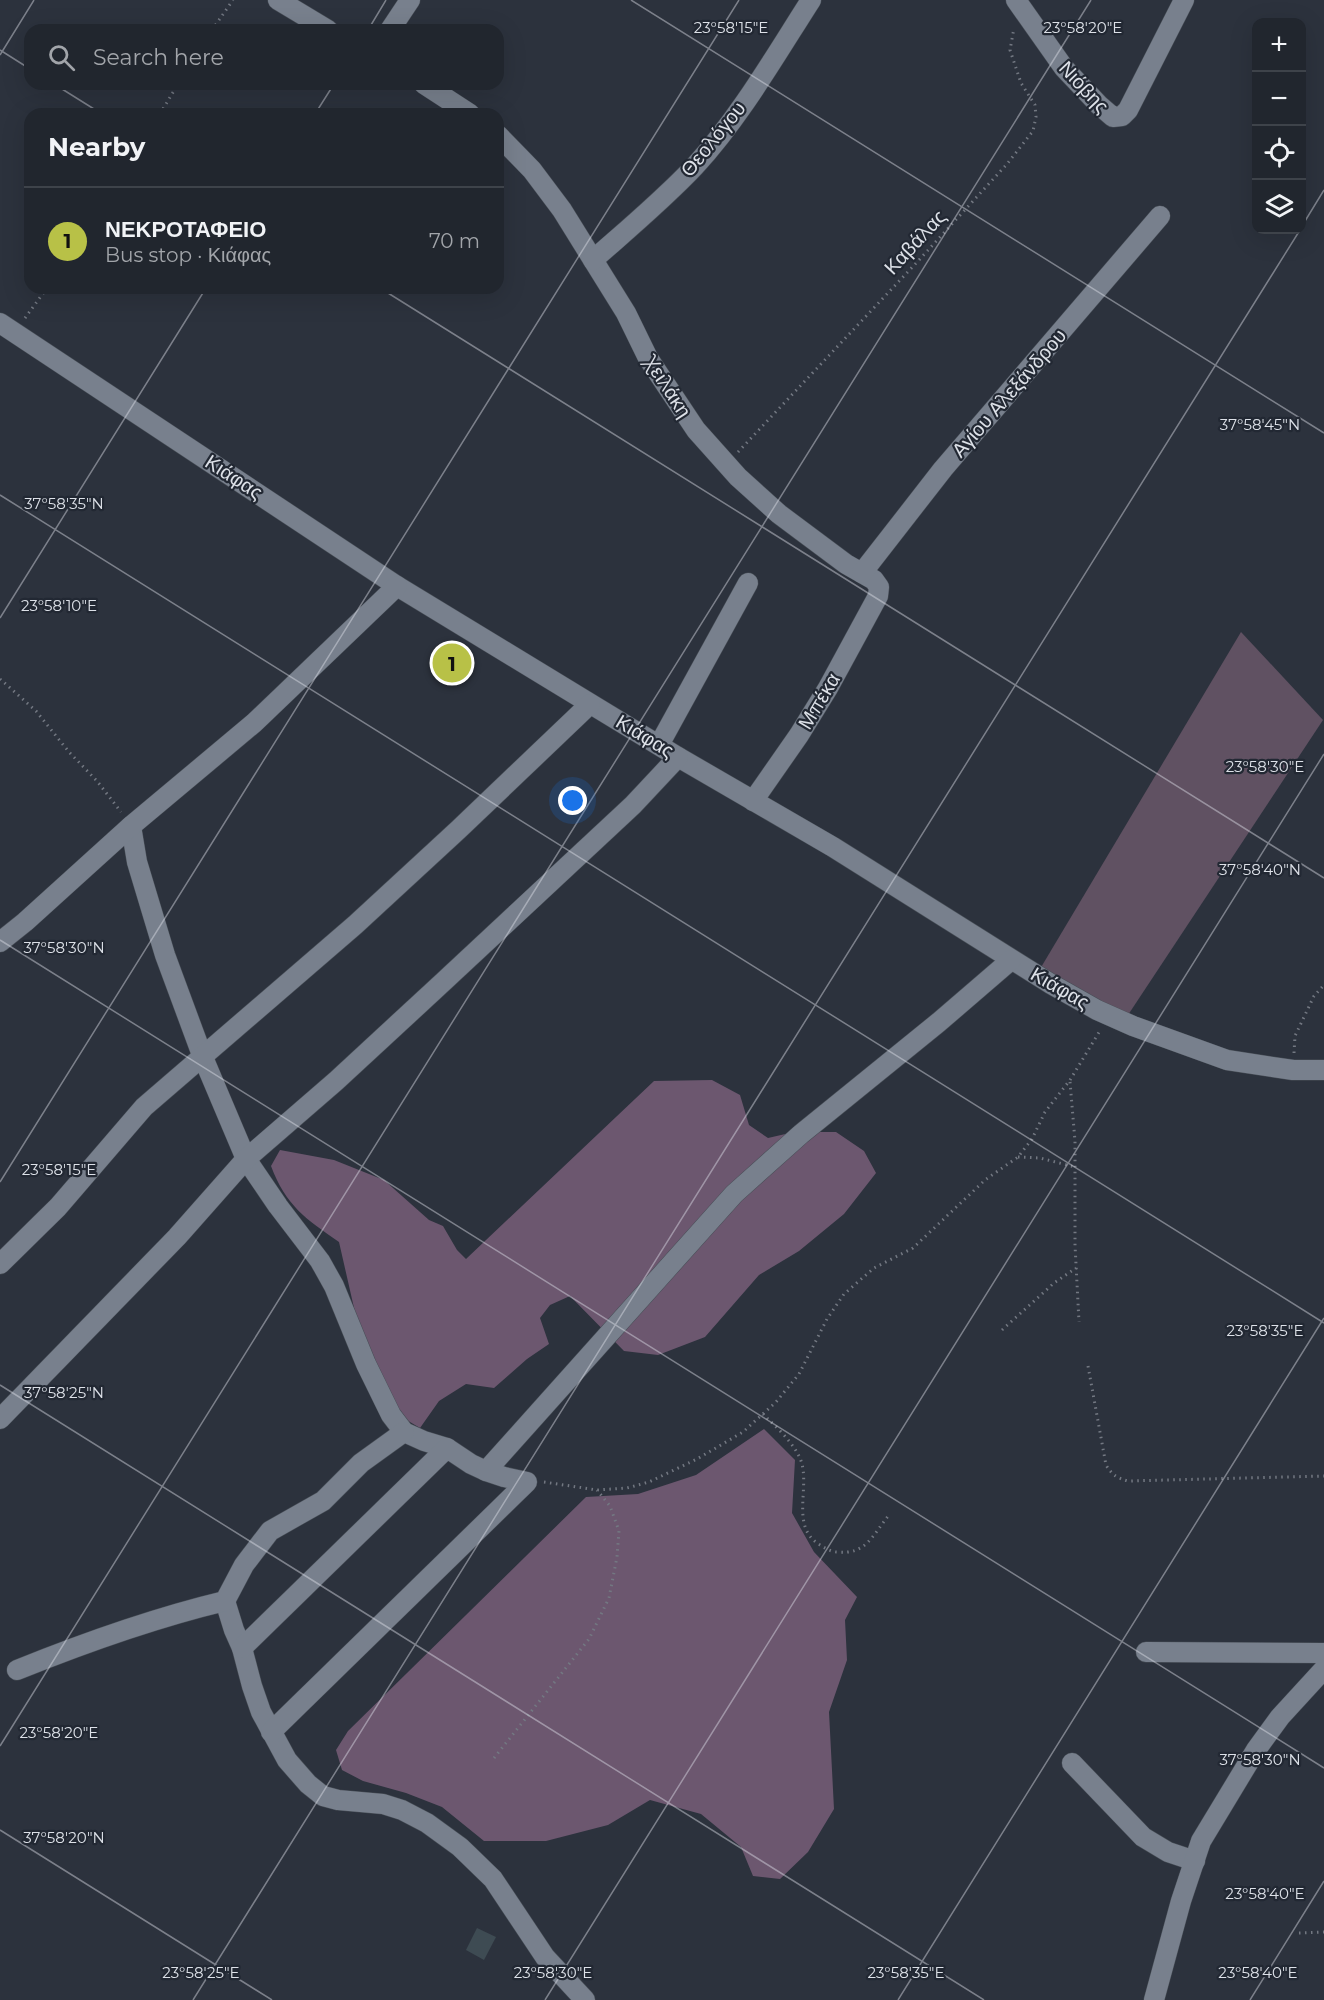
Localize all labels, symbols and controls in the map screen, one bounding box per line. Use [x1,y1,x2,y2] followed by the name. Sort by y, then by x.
[694,18,768,37] text: 23°58'15"E
[1044,18,1122,37] text: 23°58'20"E
[1252,18,1306,234] map controls
[1252,18,1306,72] button: +
[24,24,504,90] search box
[45,41,78,74] icon: search
[93,44,224,71] text: Search here
[1054,56,1114,118] street label: Νιόβης
[1252,72,1306,126] button: −
[675,97,751,181] street label: Θεολόγου
[1252,126,1306,180] button: locate
[48,131,145,163] text: Nearby
[1252,180,1306,234] button: layers
[879,204,951,279] street label: Καβάλας
[105,216,266,243] text: ΝΕΚΡΟΤΑΦΕΙΟ
[64,229,71,253] text: 1
[429,229,480,253] text: 70 m
[105,243,271,267] text: Bus stop · Κιάφας
[947,324,1071,462] street label: Αγίου Αλεξάνδρου
[638,349,697,422] street label: Χειλάκη
[1220,415,1300,434] text: 37°58'45"N
[201,450,267,505] street label: Κιάφας
[24,494,104,513] text: 37°58'35"N
[21,596,97,615] text: 23°58'10"E
[432,640,472,686] pin: 1
[793,669,845,733] street label: Μπέκα
[612,709,679,763] street label: Κιάφας
[1226,757,1304,776] text: 23°58'30"E
[558,786,587,815] your location
[1219,860,1301,879] text: 37°58'40"N
[23,938,105,957] text: 37°58'30"N
[1026,962,1094,1014] street label: Κιάφας
[22,1160,96,1179] text: 23°58'15"E
[1227,1321,1303,1340] text: 23°58'35"E
[24,1383,104,1402] text: 37°58'25"N
[20,1723,98,1742] text: 23°58'20"E
[1219,1750,1301,1769] text: 37°58'30"N
[23,1828,105,1847] text: 37°58'20"N
[1225,1884,1305,1903] text: 23°58'40"E
[162,1963,240,1982] text: 23°58'25"E
[514,1963,592,1982] text: 23°58'30"E
[868,1963,944,1982] text: 23°58'35"E
[1218,1963,1298,1982] text: 23°58'40"E

